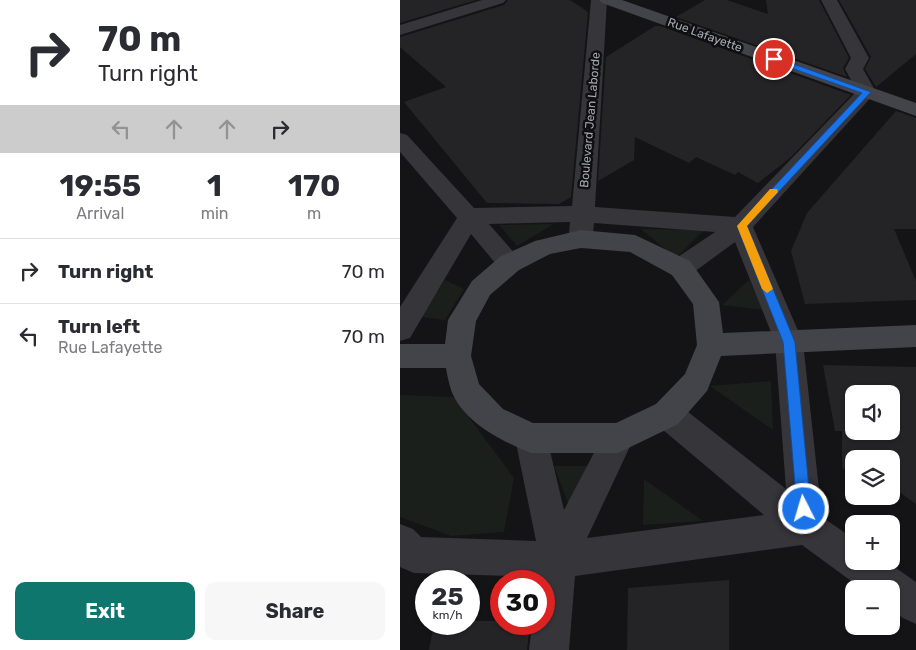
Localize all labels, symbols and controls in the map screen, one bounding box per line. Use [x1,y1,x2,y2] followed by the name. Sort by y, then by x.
[666,15,744,55] street label: Rue Lafayette
[98,18,181,60] text: 70 m
[15,20,80,85] icon: right
[753,38,795,80] pin
[760,45,788,73] icon: arrive
[577,51,603,188] street label: Boulevard Jean Laborde
[98,60,198,87] text: Turn right
[107,115,135,143] icon: left
[160,115,188,143] icon: ahead
[213,115,241,143] icon: ahead
[266,115,294,143] icon: right
[60,168,141,204] text: 19:55
[207,168,222,204] text: 1
[288,168,340,204] text: 170
[76,204,124,223] text: Arrival
[201,204,228,223] text: min
[307,204,321,223] text: m
[15,257,43,285] icon: right
[58,260,153,283] text: Turn right
[342,260,385,283] text: 70 m
[58,315,140,338] text: Turn left
[15,322,43,350] icon: left
[342,325,385,348] text: 70 m
[58,338,162,357] text: Rue Lafayette
[845,385,900,635] map controls
[845,385,900,440] button: sound
[845,450,900,505] button: layers
[777,482,829,534] position arrow
[845,515,900,570] button: +
[490,570,555,635] speed limit sign: 30
[845,580,900,635] button: −
[15,582,195,640] button: Exit
[205,582,385,640] button: Share
[431,582,464,611] text: 25
[433,608,462,622] text: km/h

